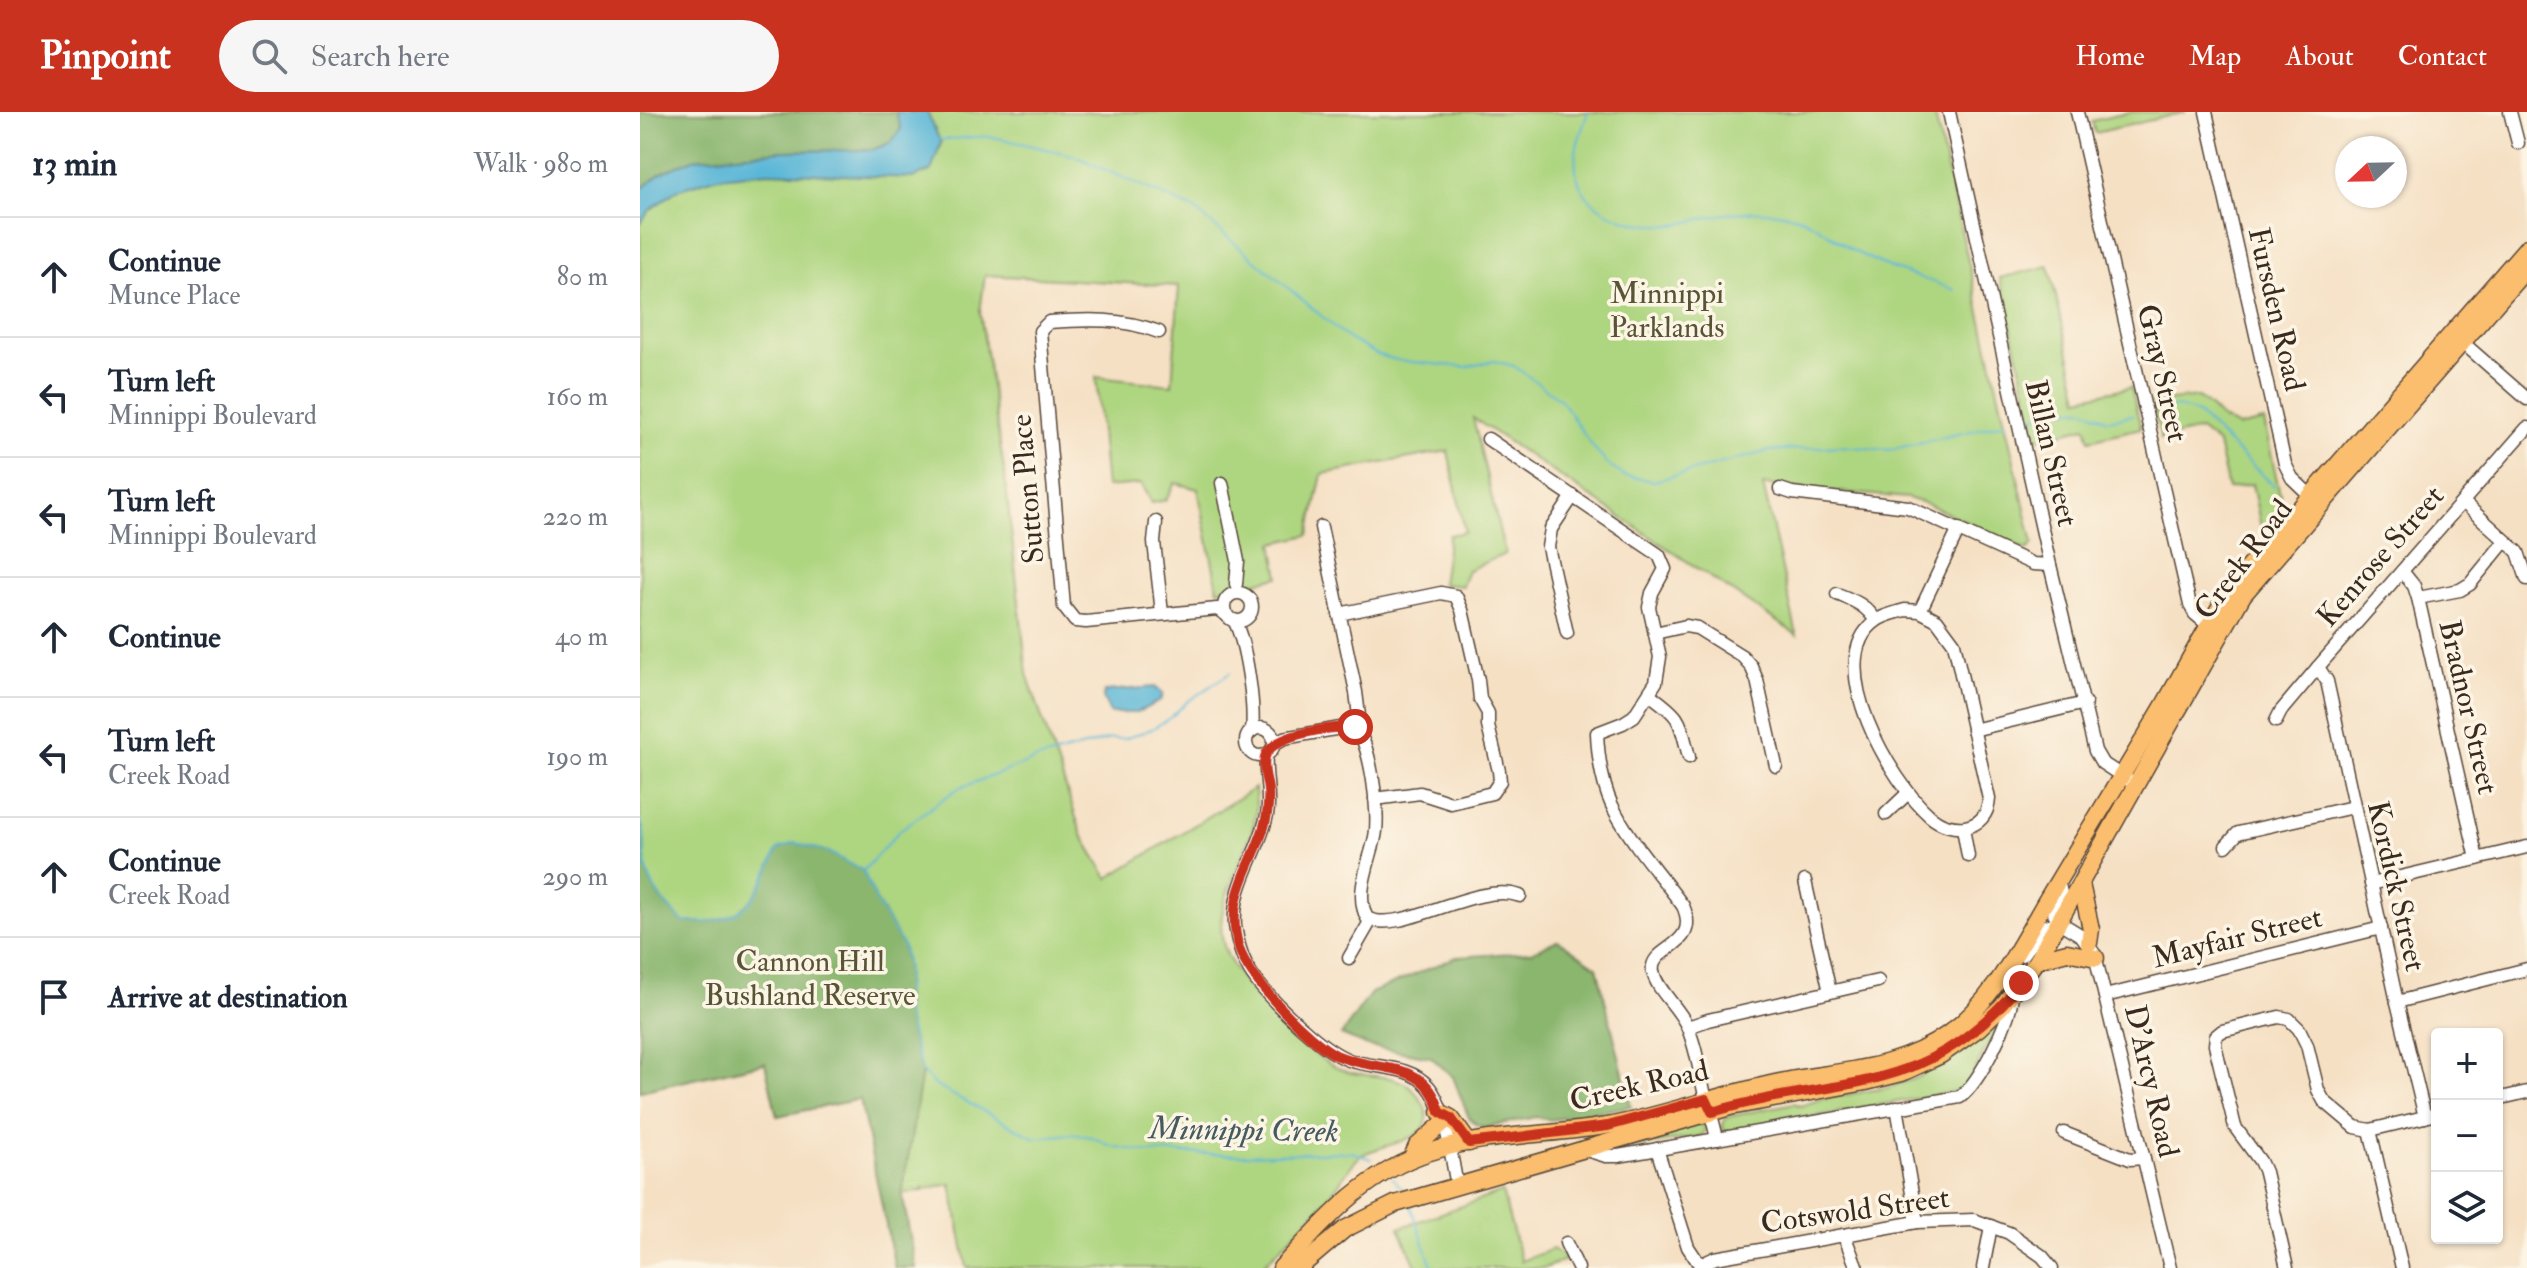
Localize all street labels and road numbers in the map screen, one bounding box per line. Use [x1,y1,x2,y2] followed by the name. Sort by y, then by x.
[2240,224,2313,395] street label: Fursden Road
[2129,301,2196,446] street label: Gray Street
[2017,376,2086,530] street label: Billan Street
[1003,413,1052,565] street label: Sutton Place
[2309,478,2452,635] street label: Kenrose Street
[2186,492,2301,627] street label: Creek Road
[2431,617,2507,798] street label: Bradnor Street
[2359,797,2434,975] street label: Kordick Street
[2148,898,2326,976] street label: Mayfair Street
[2116,1001,2187,1161] street label: D'Arcy Road
[1566,1052,1712,1119] street label: Creek Road
[1758,1179,1952,1242] street label: Cotswold Street

